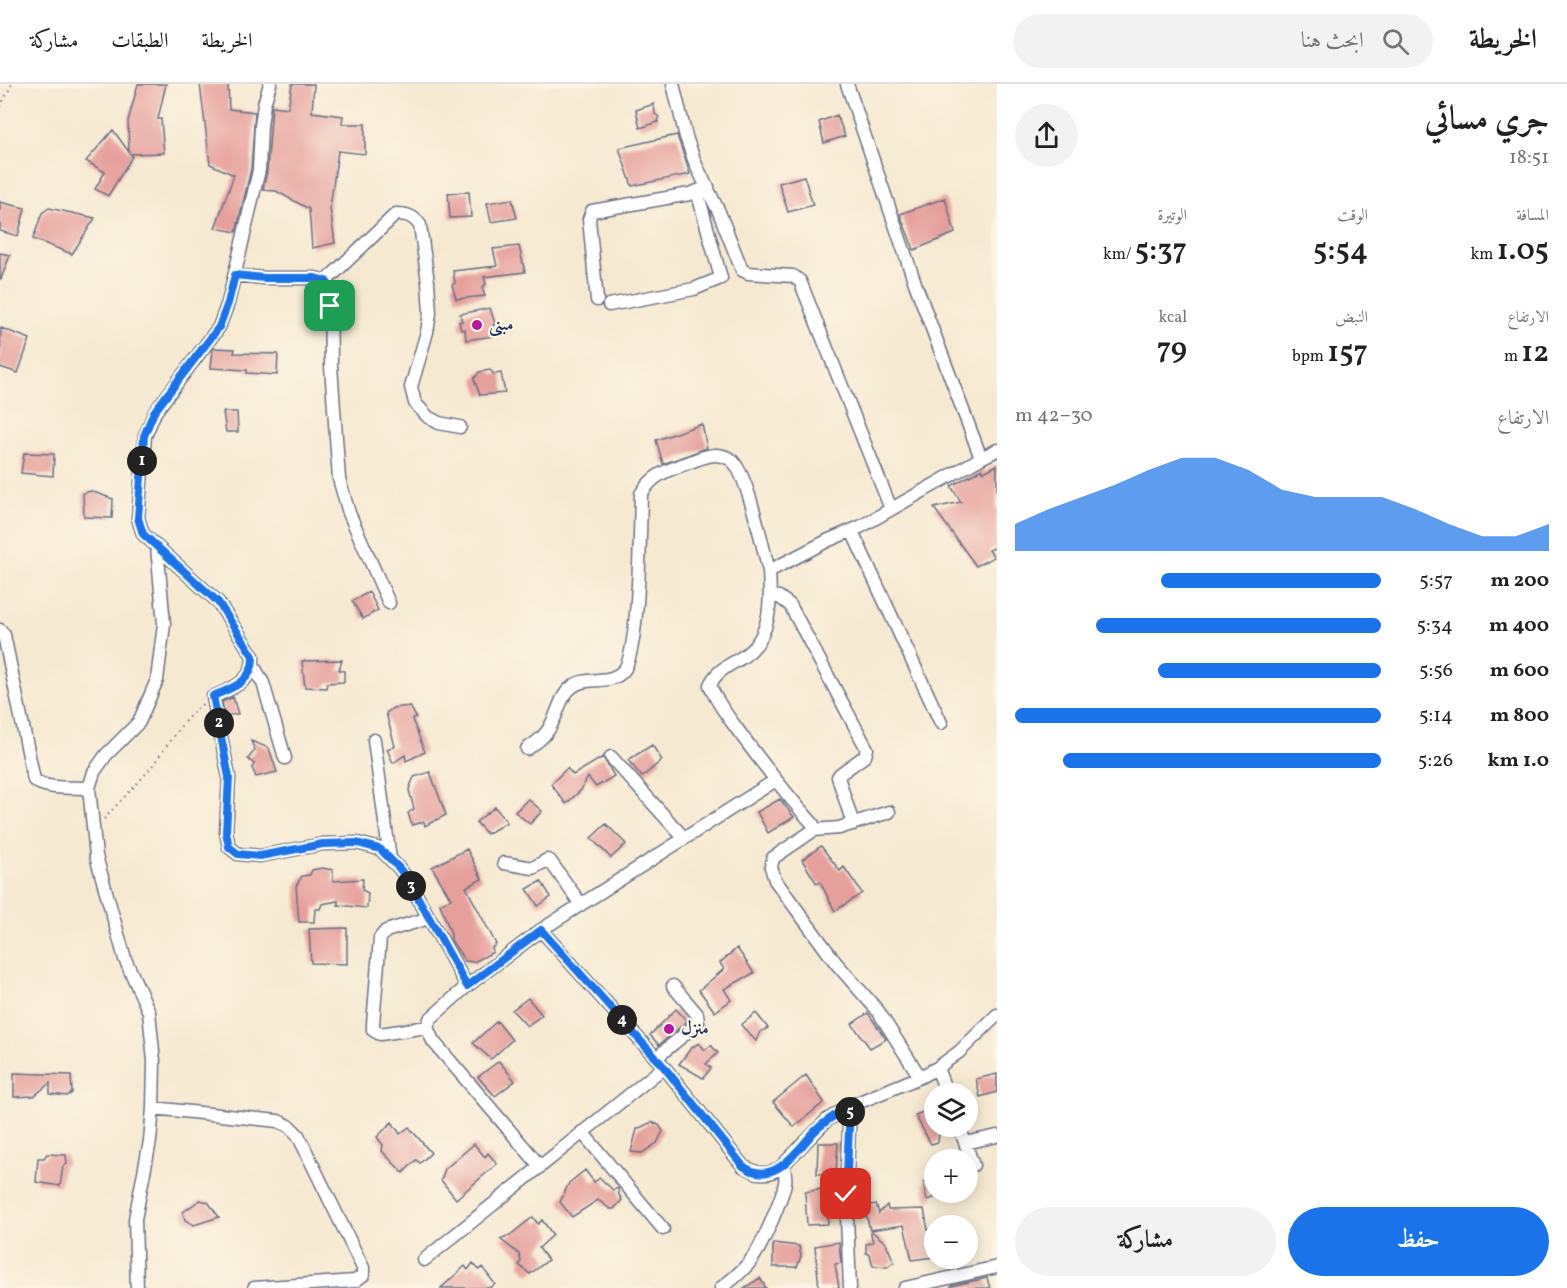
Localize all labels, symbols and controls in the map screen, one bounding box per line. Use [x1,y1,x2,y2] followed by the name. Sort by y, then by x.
[1013,14,1433,68] search box
[1469,21,1537,60] text: الخريطة
[1379,25,1412,58] icon: search
[1301,26,1364,57] text: ابحث هنا
[30,27,78,56] text: مشاركة
[111,27,168,56] text: الطبقات
[201,27,253,56] text: الخريطة
[1425,98,1549,144] text: جري مسائي
[1015,104,1078,167] button: share
[1509,144,1549,172] text: 18:51
[1157,205,1187,227] text: الوتيرة
[1337,205,1368,227] text: الوقت
[1516,205,1549,227] text: المسافة
[1135,230,1187,272] text: 5:37
[1313,230,1368,272] text: 5:54
[1497,230,1549,272] text: 1.05
[1103,244,1135,266] text: /km
[1471,244,1497,266] text: km
[304,280,355,331] pin
[313,289,346,322] icon: arrive
[1159,307,1187,329] text: kcal
[1335,307,1368,329] text: النبض
[1507,307,1549,329] text: الارتفاع
[489,313,514,338] place label: مبنى
[470,318,484,332] marker: مبنى
[1157,329,1187,371] text: 79
[1327,332,1368,374] text: 157
[1521,332,1549,374] text: 12
[1292,346,1327,368] text: bpm
[1504,346,1521,368] text: m
[1015,402,1093,430] text: 30–42 m
[1497,405,1549,433] text: الارتفاع
[127,446,157,476] pin: 1
[139,450,145,472] text: 1
[1419,567,1453,595] text: 5:57
[1491,567,1549,595] text: 200 m
[1416,612,1453,640] text: 5:34
[1489,612,1549,640] text: 400 m
[1419,657,1453,685] text: 5:56
[1490,657,1549,685] text: 600 m
[1419,702,1453,730] text: 5:14
[1490,702,1549,730] text: 800 m
[204,708,234,738] pin: 2
[215,712,223,734] text: 2
[1418,747,1453,775] text: 5:26
[1487,747,1549,775] text: 1.0 km
[396,871,426,901] pin: 3
[407,875,415,897] text: 3
[607,1005,637,1035] pin: 4
[617,1009,627,1031] text: 4
[681,1017,709,1042] place label: منزل
[662,1022,676,1036] marker: منزل
[924,1083,978,1269] map controls
[924,1083,978,1137] button: layers
[835,1097,865,1127] pin: 5
[846,1101,854,1123] text: 5
[924,1149,978,1203] button: +
[820,1168,871,1219] pin
[829,1177,862,1210] icon: check
[1015,1207,1276,1276] button: مشاركة
[1288,1207,1549,1276] button: حفظ
[924,1215,978,1269] button: −

